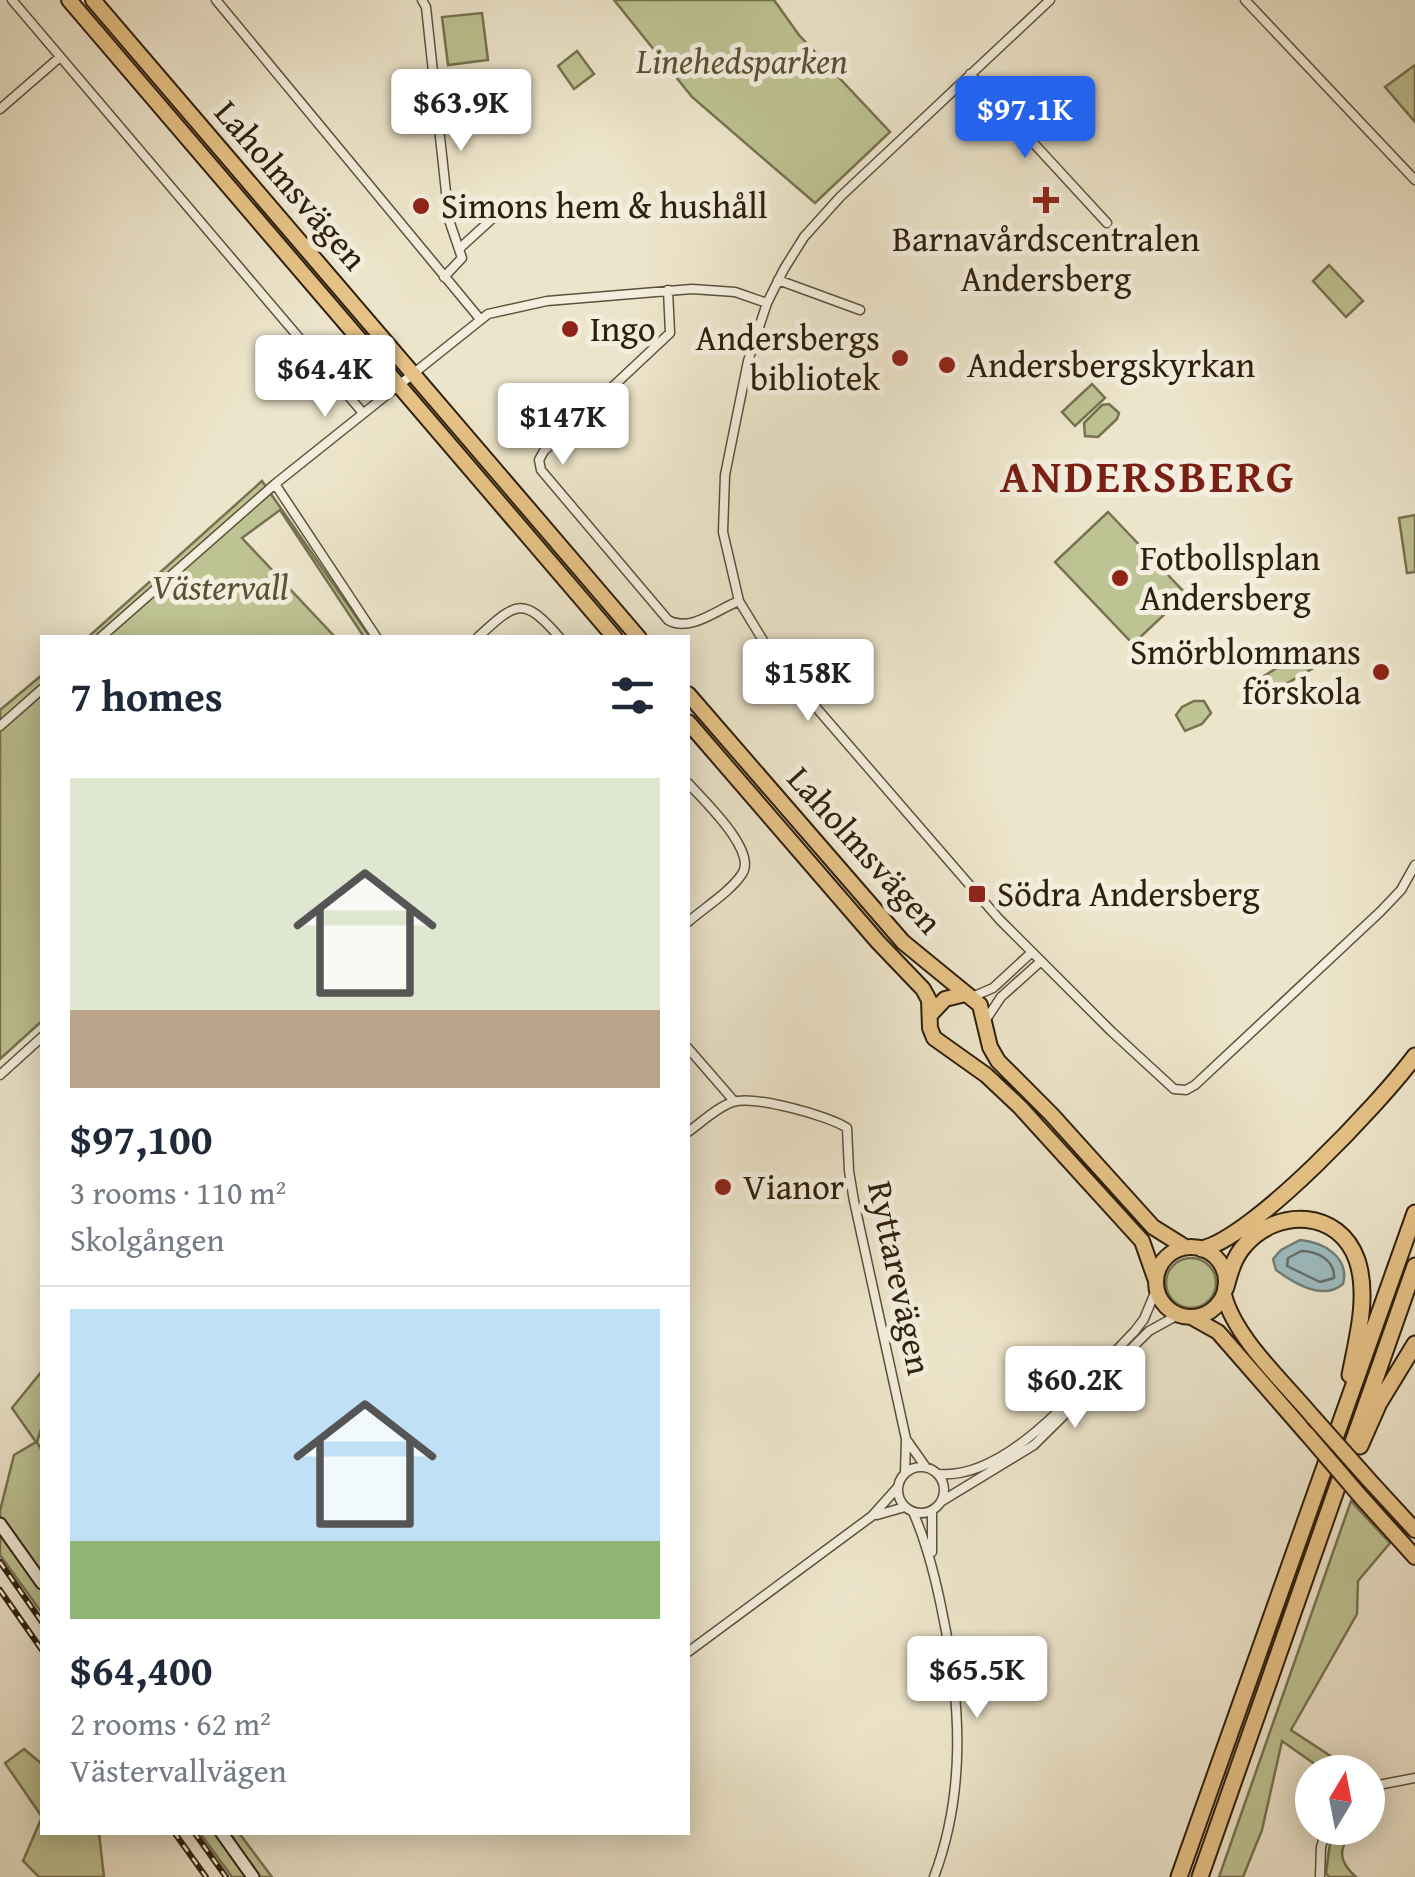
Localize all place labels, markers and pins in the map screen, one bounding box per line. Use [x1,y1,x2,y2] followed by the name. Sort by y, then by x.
[380,69,542,154] pin: $63.9K
[944,76,1106,161] pin: $97.1K
[441,180,768,231] place label: Simons hem & hushåll
[1033,187,1059,213] marker: Barnavårdscentralen Andersberg
[410,195,432,217] marker: Simons hem & hushåll
[892,213,1200,304] place label: Barnavårdscentralen Andersberg
[590,303,656,354] place label: Ingo
[695,312,880,403] place label: Andersbergs bibliotek
[559,318,581,340] marker: Ingo
[244,335,406,420] pin: $64.4K
[967,339,1256,390] place label: Andersbergskyrkan
[889,347,911,369] marker: Andersbergs bibliotek
[936,354,958,376] marker: Andersbergskyrkan
[493,383,633,468] pin: $147K
[1140,532,1321,623] place label: Fotbollsplan Andersberg
[1109,567,1131,589] marker: Fotbollsplan Andersberg
[1130,626,1361,717] place label: Smörblommans förskola
[738,639,878,724] pin: $158K
[1370,661,1392,683] marker: Smörblommans förskola
[997,868,1260,919] place label: Södra Andersberg
[966,883,988,905] marker: Södra Andersberg
[743,1161,844,1212] place label: Vianor
[712,1176,734,1198] marker: Vianor
[994,1346,1156,1431] pin: $60.2K
[896,1636,1058,1721] pin: $65.5K

